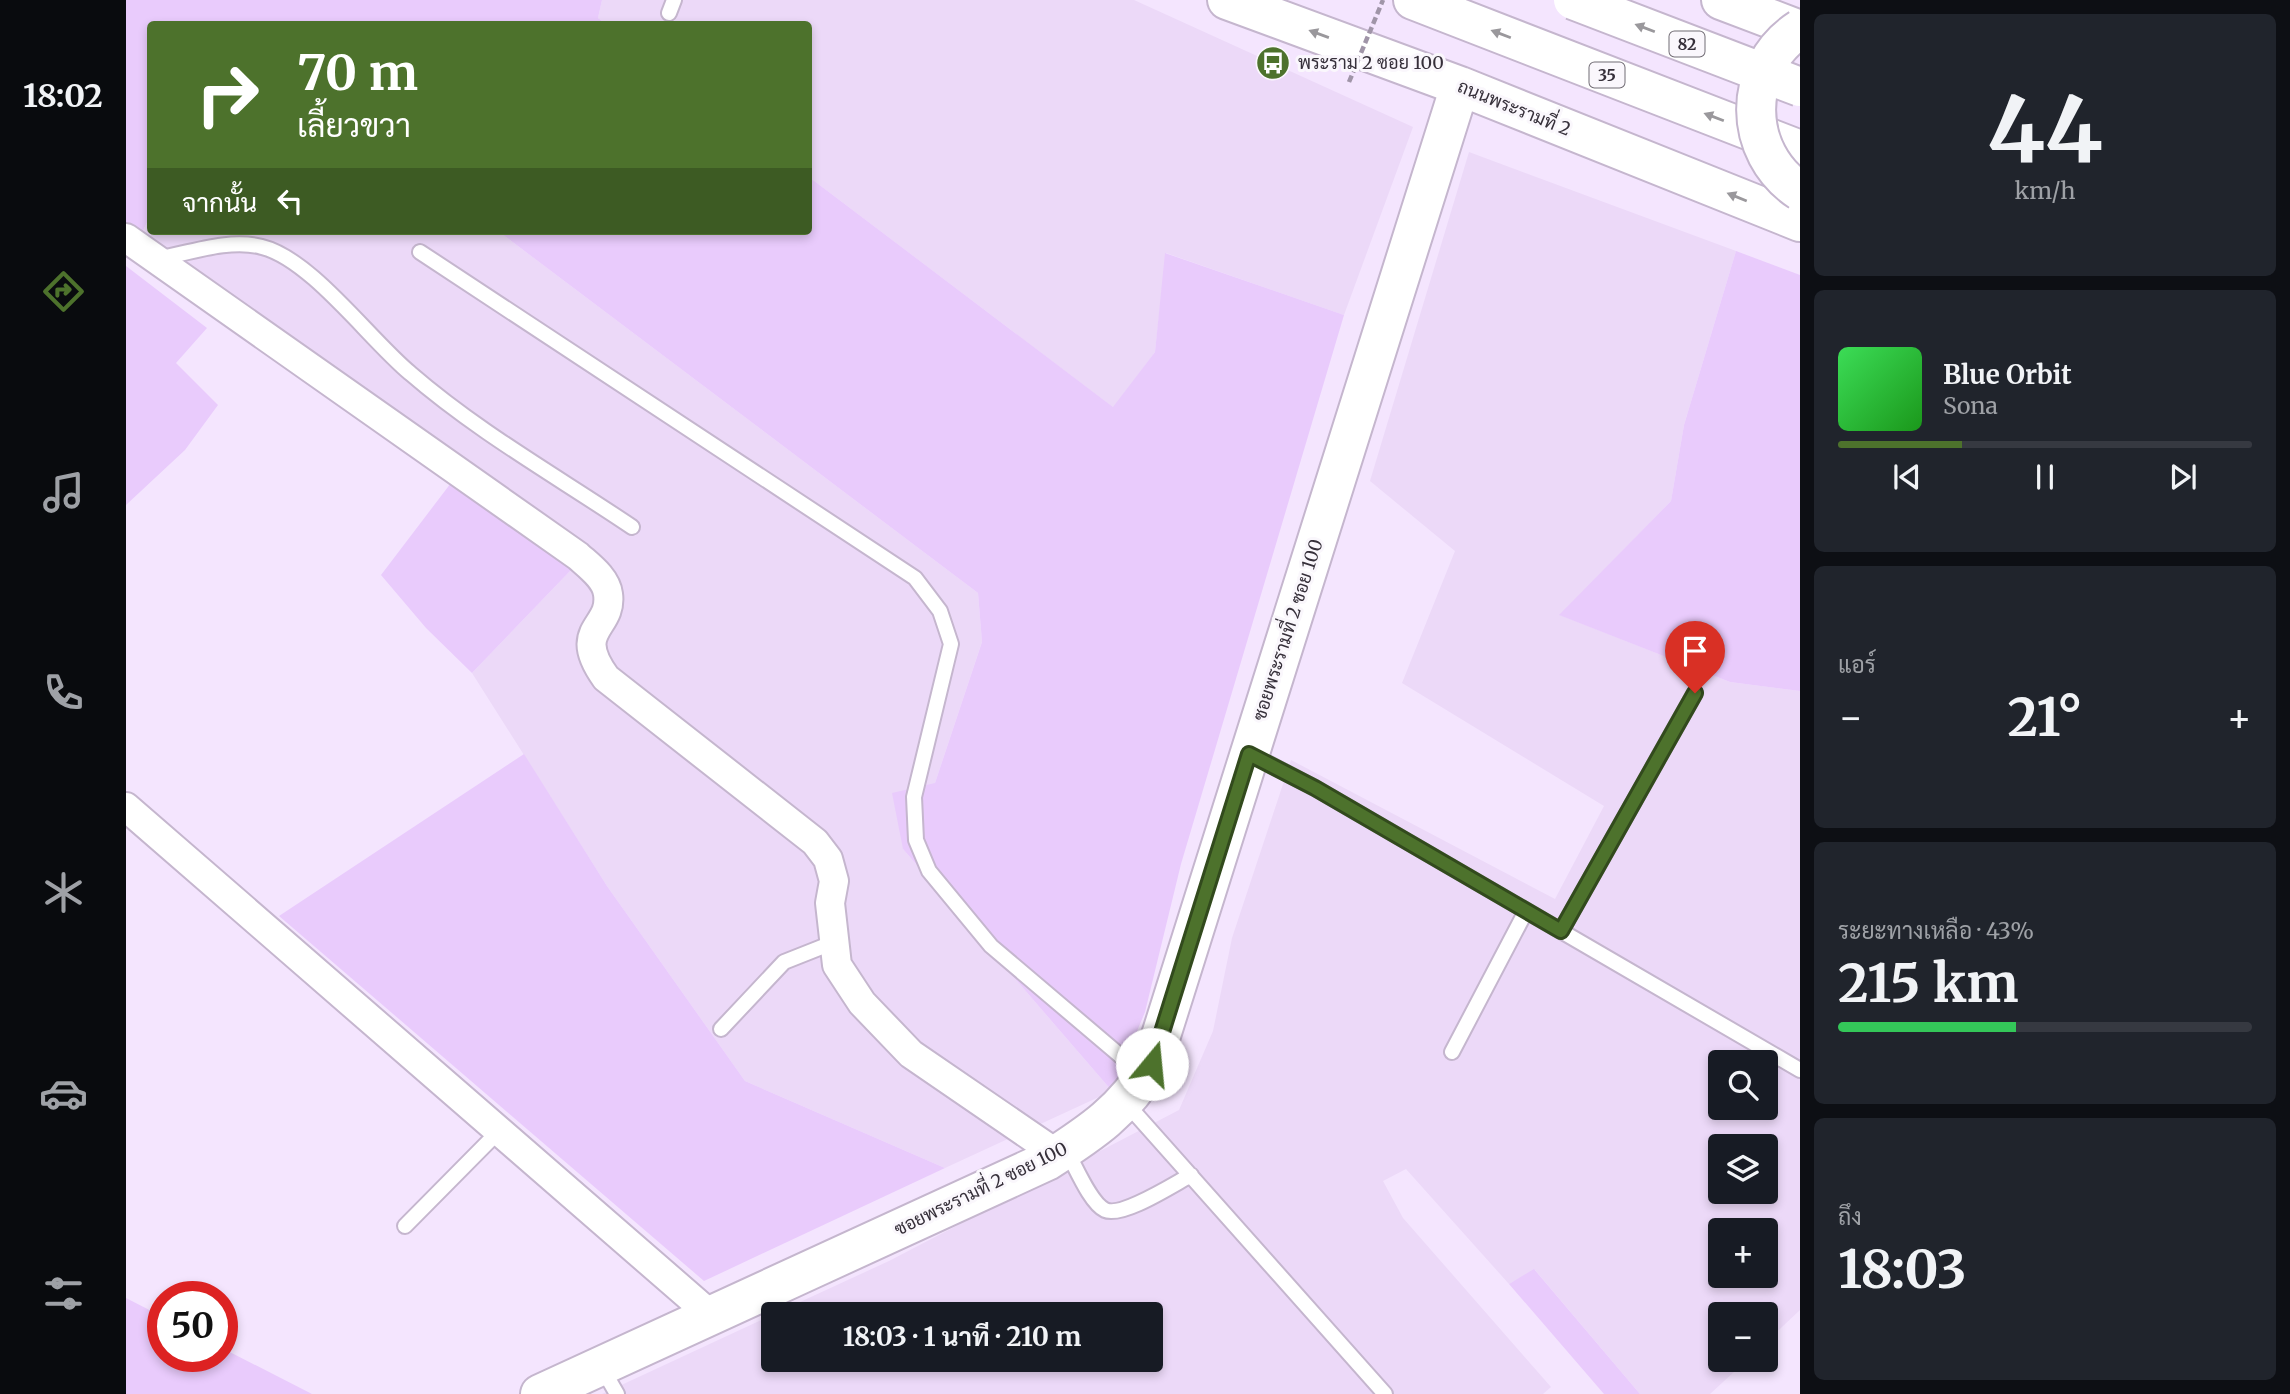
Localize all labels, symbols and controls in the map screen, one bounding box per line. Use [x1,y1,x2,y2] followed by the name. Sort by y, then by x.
[1634,22,1655,33] one-way arrow
[1309,28,1330,39] one-way arrow
[1491,29,1512,40] one-way arrow
[1670,32,1704,56] road number: 82
[297,42,418,103] text: 70 m
[1254,44,1292,82] bus stop icon: พระราม 2 ซอย 100
[182,49,273,140] icon: right
[1298,51,1444,74] place label: พระราม 2 ซอย 100
[1590,62,1624,88] road number: 35
[1454,71,1576,141] street label: ถนนพระรามที่ 2
[1987,73,2103,188] text: 44
[23,76,103,116] text: 18:02
[297,106,411,146] text: เลี้ยวขวา
[1703,111,1724,122] one-way arrow
[2015,176,2075,205] text: km/h
[271,182,309,220] icon: left
[182,186,257,219] text: จากนั้น
[1726,191,1747,202] one-way arrow
[39,267,88,316] icon: directions
[1943,358,2072,391] text: Blue Orbit
[1943,391,1998,420] text: Sona
[1888,458,1926,496] icon: previous
[2026,458,2064,496] icon: pause
[2164,458,2202,496] icon: next
[39,468,88,517] icon: music
[1243,535,1328,724] street label: ซอยพระรามที่ 2 ซอย 100
[1665,621,1725,693] pin
[1676,632,1714,670] icon: arrive
[1838,650,1876,679] text: แอร์
[39,668,88,717] icon: phone
[2007,685,2083,750] text: 21°
[1838,694,1863,741] text: −
[2227,694,2252,741] text: +
[39,868,88,917] icon: climate
[1838,916,2034,945] text: ระยะทางเหลือ · 43%
[1838,951,2019,1016] text: 215 km
[1115,1027,1189,1101] position arrow
[1708,1050,1778,1372] map controls
[1708,1050,1778,1120] button: search
[39,1069,88,1118] icon: car
[889,1133,1071,1240] street label: ซอยพระรามที่ 2 ซอย 100
[1708,1134,1778,1204] button: layers
[1838,1202,1862,1231] text: ถึง
[1708,1218,1778,1288] button: +
[1838,1237,1966,1302] text: 18:03
[39,1269,88,1318] icon: filters
[147,1281,238,1372] speed limit sign: 50
[1708,1302,1778,1372] button: −
[843,1320,1081,1353] text: 18:03 · 1 นาที · 210 m

